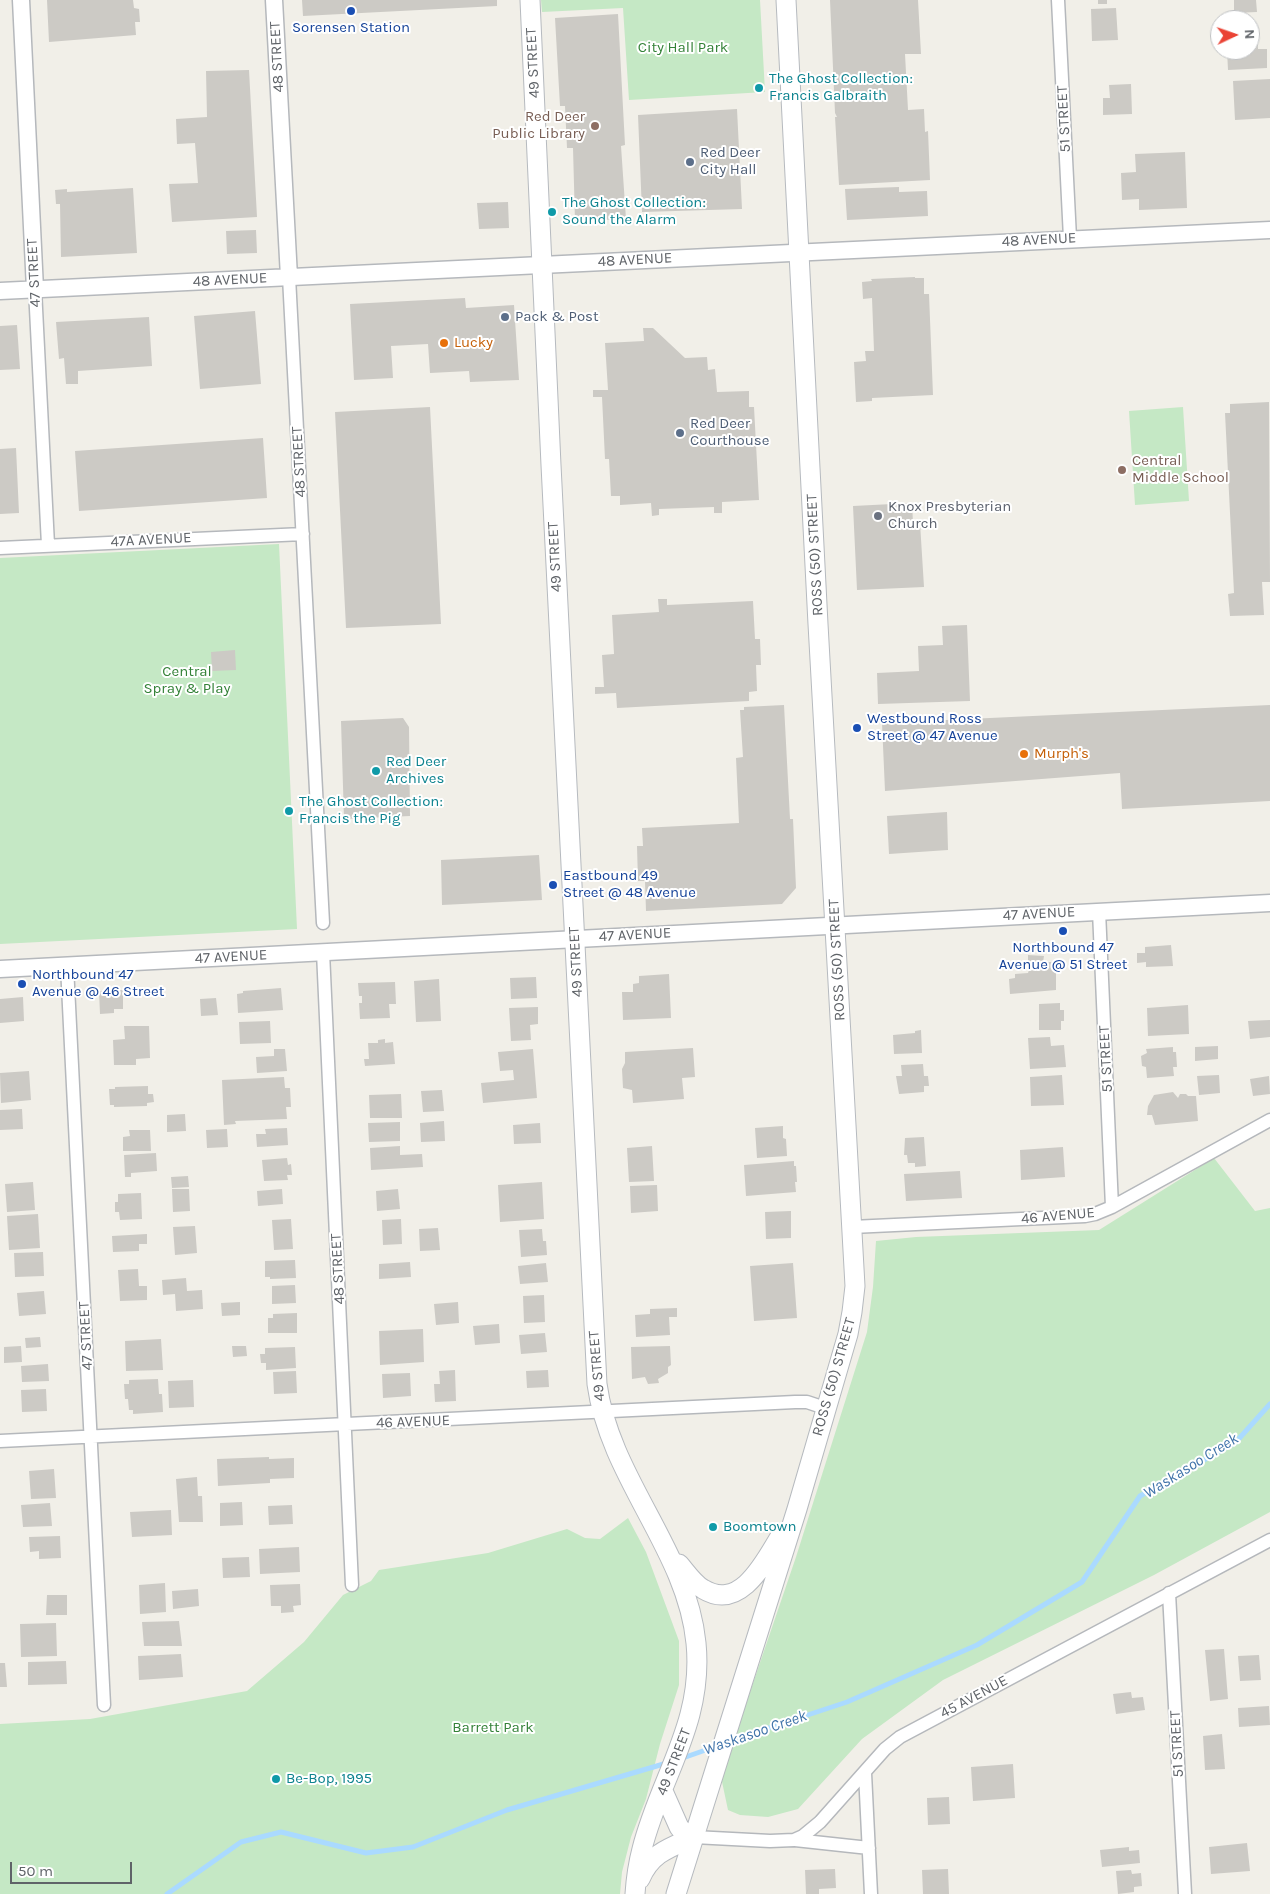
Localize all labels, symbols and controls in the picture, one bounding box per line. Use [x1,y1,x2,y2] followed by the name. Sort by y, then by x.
[345,5,357,17] marker: Sorensen Station
[1210,10,1260,60] north arrow
[292,19,410,37] place label: Sorensen Station
[266,21,288,93] street label: 48 STREET
[522,27,544,99] street label: 49 STREET
[1241,29,1258,40] text: N
[638,39,728,57] park label: City Hall Park
[769,70,913,105] place label: The Ghost Collection: Francis Galbraith
[753,82,765,94] marker: The Ghost Collection: Francis Galbraith
[1053,85,1075,153] street label: 51 STREET
[492,108,585,143] place label: Red Deer Public Library
[589,120,601,132] marker: Red Deer Public Library
[700,144,760,179] place label: Red Deer City Hall
[684,156,696,168] marker: Red Deer City Hall
[562,194,706,229] place label: The Ghost Collection: Sound the Alarm
[546,206,558,218] marker: The Ghost Collection: Sound the Alarm
[1001,229,1077,251] street label: 48 AVENUE
[23,238,45,308] street label: 47 STREET
[597,249,673,271] street label: 48 AVENUE
[192,269,268,291] street label: 48 AVENUE
[515,308,599,326] place label: Pack & Post
[499,311,511,323] marker: Pack & Post
[454,334,493,352] place label: Lucky
[438,337,450,349] marker: Lucky
[690,415,769,450] place label: Red Deer Courthouse
[288,426,310,498] street label: 48 STREET
[674,427,686,439] marker: Red Deer Courthouse
[1132,452,1229,487] place label: Central Middle School
[1116,464,1128,476] marker: Central Middle School
[803,493,827,617] street label: ROSS (50) STREET
[888,498,1011,533] place label: Knox Presbyterian Church
[872,510,884,522] marker: Knox Presbyterian Church
[544,521,566,593] street label: 49 STREET
[110,529,192,551] street label: 47A AVENUE
[143,663,231,698] park label: Central Spray & Play
[867,710,998,745] place label: Westbound Ross Street @ 47 Avenue
[851,722,863,734] marker: Westbound Ross Street @ 47 Avenue
[1034,745,1089,763] place label: Murph's
[1018,748,1030,760] marker: Murph's
[386,753,446,788] place label: Red Deer Archives
[370,765,382,777] marker: Red Deer Archives
[299,793,443,828] place label: The Ghost Collection: Francis the Pig
[283,805,295,817] marker: The Ghost Collection: Francis the Pig
[563,867,696,902] place label: Eastbound 49 Street @ 48 Avenue
[547,879,559,891] marker: Eastbound 49 Street @ 48 Avenue
[825,898,849,1022] street label: ROSS (50) STREET
[1002,903,1076,925] street label: 47 AVENUE
[598,924,672,946] street label: 47 AVENUE
[1057,925,1069,937] marker: Northbound 47 Avenue @ 51 Street
[565,926,587,998] street label: 49 STREET
[999,939,1127,974] place label: Northbound 47 Avenue @ 51 Street
[194,946,268,968] street label: 47 AVENUE
[32,966,164,1001] place label: Northbound 47 Avenue @ 46 Street
[16,978,28,990] marker: Northbound 47 Avenue @ 46 Street
[1095,1025,1117,1093] street label: 51 STREET
[1020,1204,1096,1228] street label: 46 AVENUE
[327,1233,349,1305] street label: 48 STREET
[75,1301,97,1371] street label: 47 STREET
[808,1316,860,1438] street label: ROSS (50) STREET
[585,1330,609,1402] street label: 49 STREET
[376,1412,450,1432] street label: 46 AVENUE
[1140,1429,1242,1503] water label: Waskasoo Creek
[723,1518,797,1536] place label: Boomtown
[707,1521,719,1533] marker: Boomtown
[937,1672,1011,1722] street label: 45 AVENUE
[701,1706,809,1760] water label: Waskasoo Creek
[1166,1710,1188,1778] street label: 51 STREET
[452,1719,534,1737] park label: Barrett Park
[653,1726,695,1798] street label: 49 STREET
[286,1770,372,1788] place label: Be-Bop, 1995
[270,1773,282,1785] marker: Be-Bop, 1995
[12,1852,135,1884] scale bar
[18,1862,53,1880] text: 50 m

